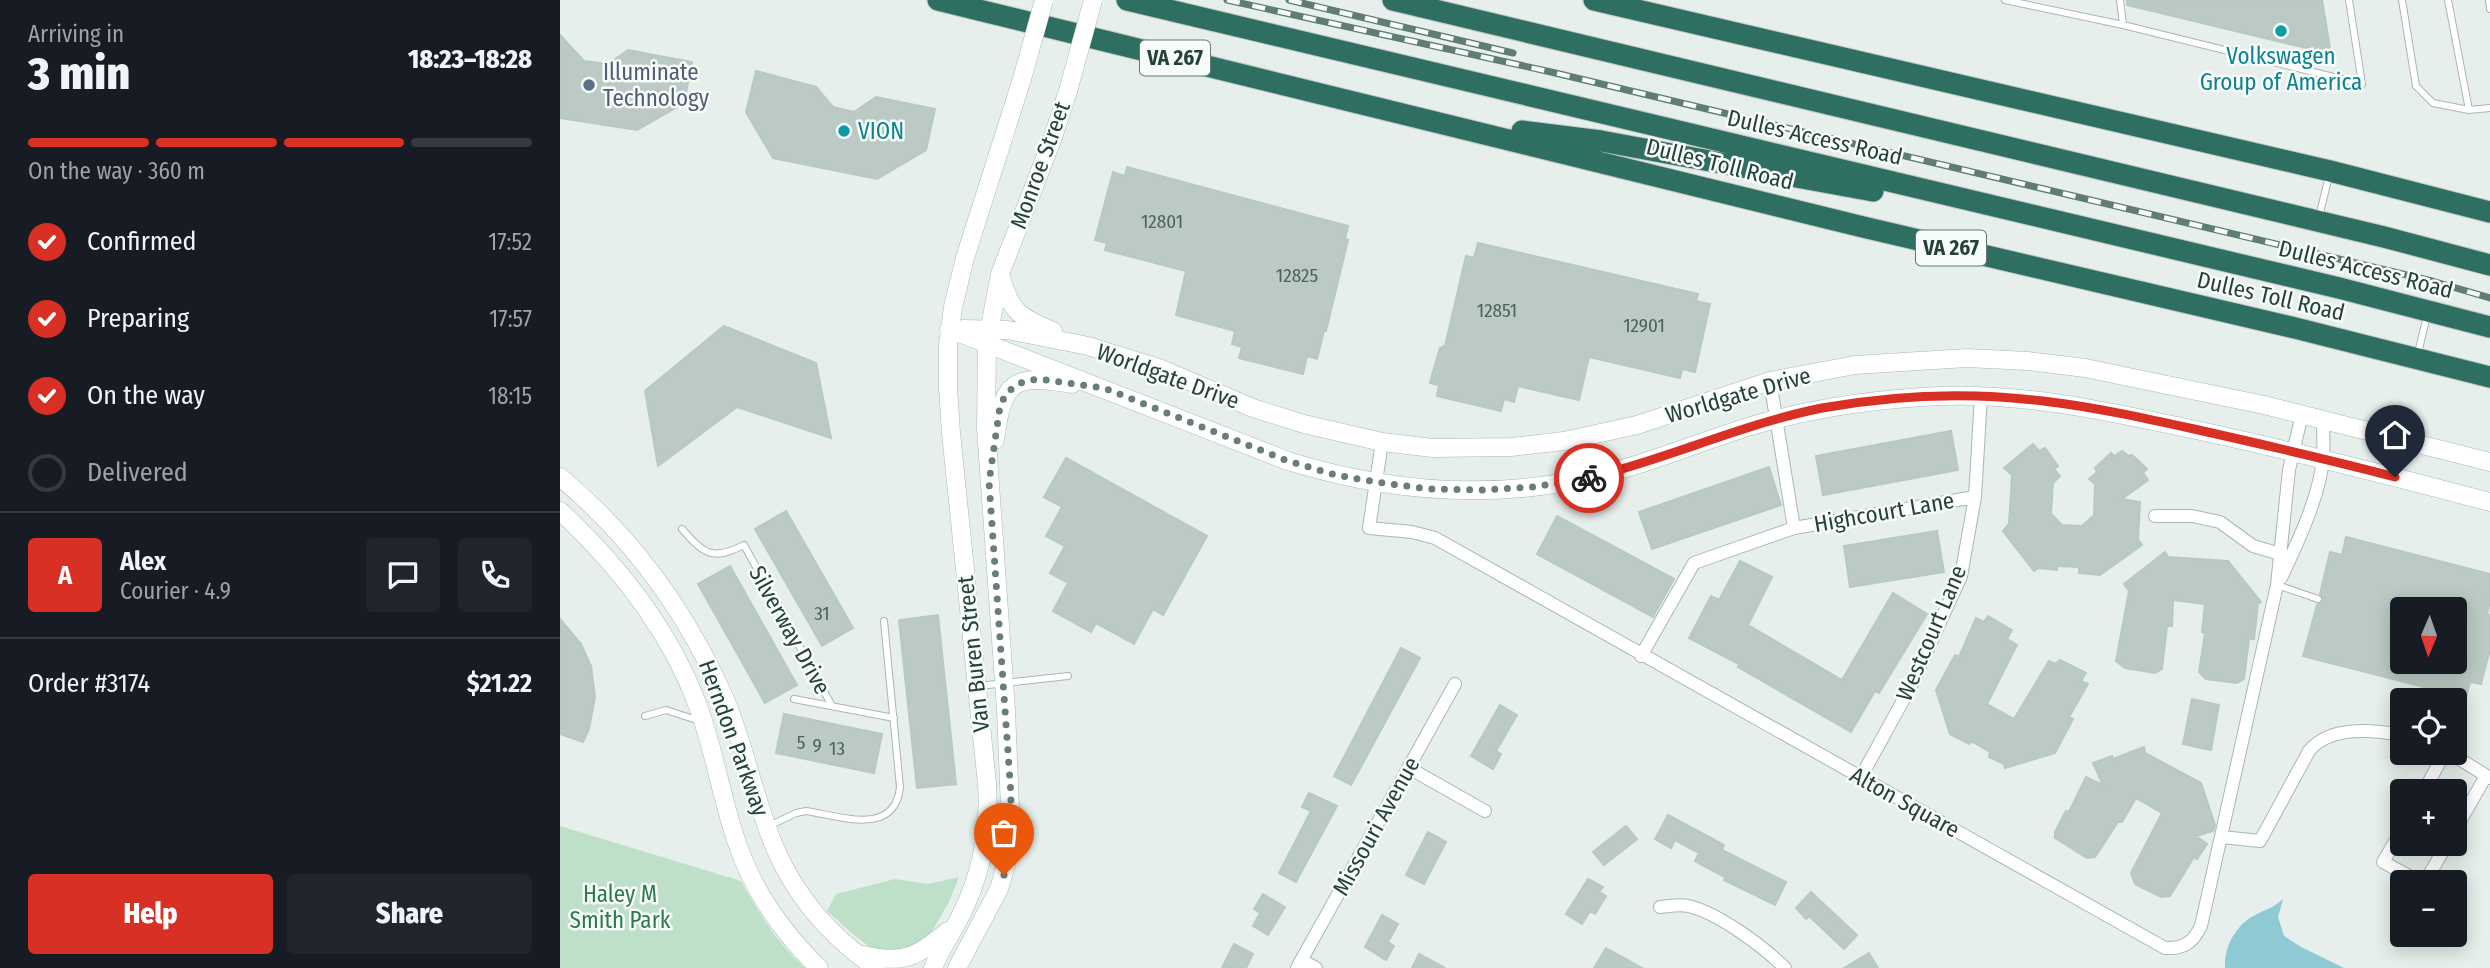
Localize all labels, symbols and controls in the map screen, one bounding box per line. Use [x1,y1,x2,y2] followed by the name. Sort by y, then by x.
[28,20,124,48] text: Arriving in
[2273,23,2289,39] marker: Volkswagen Group of America
[1140,41,1210,76] road number: VA 267
[2200,42,2362,96] place label: Volkswagen Group of America
[408,44,532,75] text: 18:23–18:28
[28,46,130,101] text: 3 min
[603,58,710,112] place label: Illuminate Technology
[581,77,597,93] marker: Illuminate Technology
[1004,97,1076,232] street label: Monroe Street
[1725,103,1905,171] street label: Dulles Access Road
[858,117,904,145] place label: VION
[836,123,852,139] marker: VION
[1643,132,1797,196] street label: Dulles Toll Road
[28,157,205,185] text: On the way · 360 m
[1141,210,1183,233] house number: 12801
[28,223,66,261] icon: check
[87,226,197,257] text: Confirmed
[488,228,532,256] text: 17:52
[1916,230,1986,266] road number: VA 267
[2276,234,2456,304] street label: Dulles Access Road
[1276,264,1318,287] house number: 12825
[2194,265,2348,327] street label: Dulles Toll Road
[1477,299,1517,322] house number: 12851
[28,300,66,338] icon: check
[87,303,189,334] text: Preparing
[489,305,532,333] text: 17:57
[1623,314,1665,337] house number: 12901
[1093,337,1243,415] street label: Worldgate Drive
[1662,361,1814,429] street label: Worldgate Drive
[28,377,66,415] icon: check
[87,380,205,411] text: On the way
[488,382,532,410] text: 18:15
[2365,405,2425,477] pin
[2376,416,2414,454] icon: home
[1554,443,1624,513] courier
[87,457,188,488] text: Delivered
[1570,459,1608,497] icon: bike
[1812,486,1956,538] street label: Highcourt Lane
[366,538,440,612] button: chat
[458,538,532,612] button: phone
[120,546,166,577] text: Alex
[58,560,72,591] text: A
[743,561,837,699] street label: Silverway Drive
[1890,561,1972,705] street label: Westcourt Lane
[951,574,995,734] street label: Van Buren Street
[120,577,231,605] text: Courier · 4.9
[2390,597,2468,674] north arrow
[2390,597,2467,947] map controls
[814,602,830,625] house number: 31
[693,656,775,821] street label: Herndon Parkway
[28,668,150,699] text: Order #3174
[467,668,532,699] text: $21.22
[2390,688,2467,765] button: locate
[797,731,805,754] house number: 5
[812,734,822,757] house number: 9
[829,737,845,760] house number: 13
[1326,752,1426,900] street label: Missouri Avenue
[1845,760,1965,844] street label: Alton Square
[2390,779,2467,856] button: +
[974,803,1034,875] pin
[985,814,1023,852] icon: bag
[2390,870,2467,947] button: −
[28,874,273,954] button: Help
[287,874,532,954] button: Share
[570,880,671,934] park label: Haley M Smith Park

